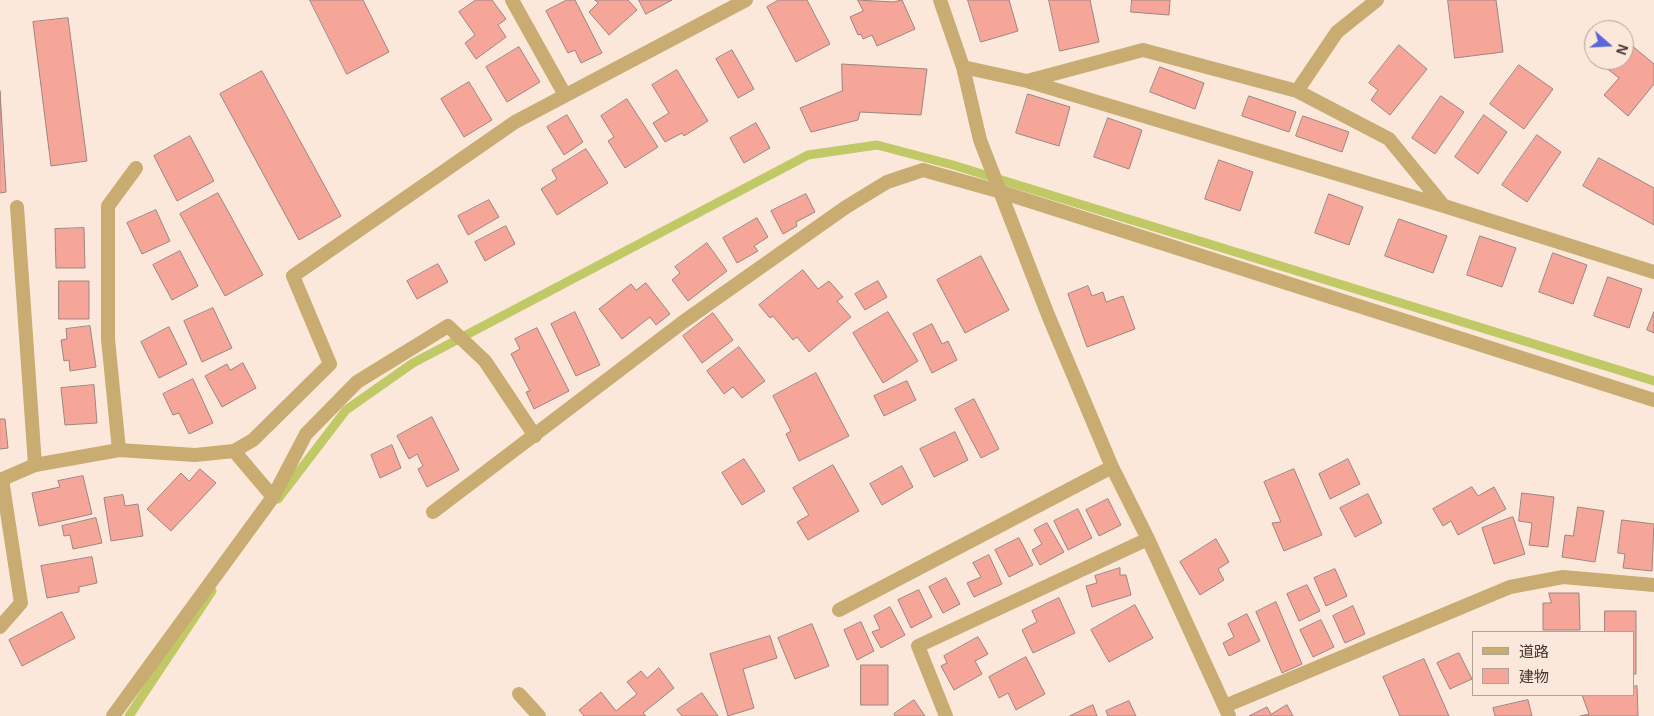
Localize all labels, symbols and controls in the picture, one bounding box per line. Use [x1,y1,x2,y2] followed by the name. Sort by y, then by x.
[1584,20,1634,70] north arrow
[1613,42,1631,57] text: N
[1472,631,1634,696] legend
[1519,643,1549,660] text: 道路
[1519,668,1549,685] text: 建物

